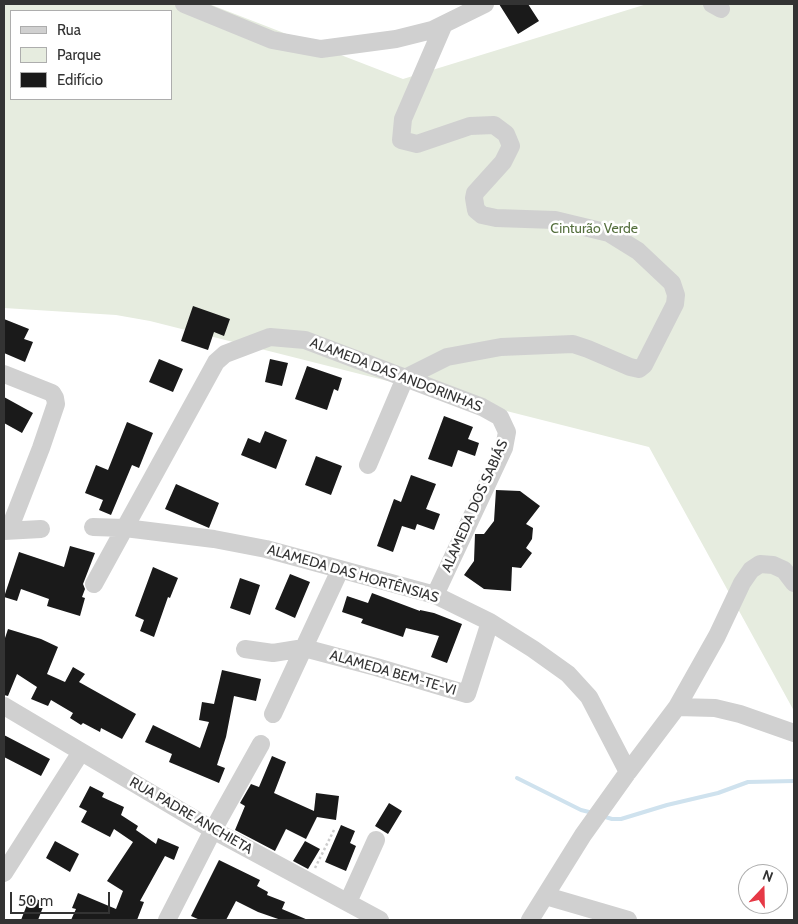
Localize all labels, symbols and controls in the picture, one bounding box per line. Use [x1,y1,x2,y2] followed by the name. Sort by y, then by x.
[10,10,172,100] legend
[57,21,81,39] text: Rua
[57,46,101,64] text: Parque
[57,71,103,89] text: Edifício
[550,221,638,237] park label: Cinturão Verde
[308,334,484,416] street label: ALAMEDA DAS ANDORINHAS
[438,437,512,575] street label: ALAMEDA DOS SABIÁS
[265,541,441,607] street label: ALAMEDA DAS HORTÊNSIAS
[328,647,458,699] street label: ALAMEDA BEM-TE-VI
[126,774,256,858] street label: RUA PADRE ANCHIETA
[738,864,788,914] north arrow
[760,866,776,886] text: N
[12,882,112,914] scale bar
[18,892,53,910] text: 50 m

